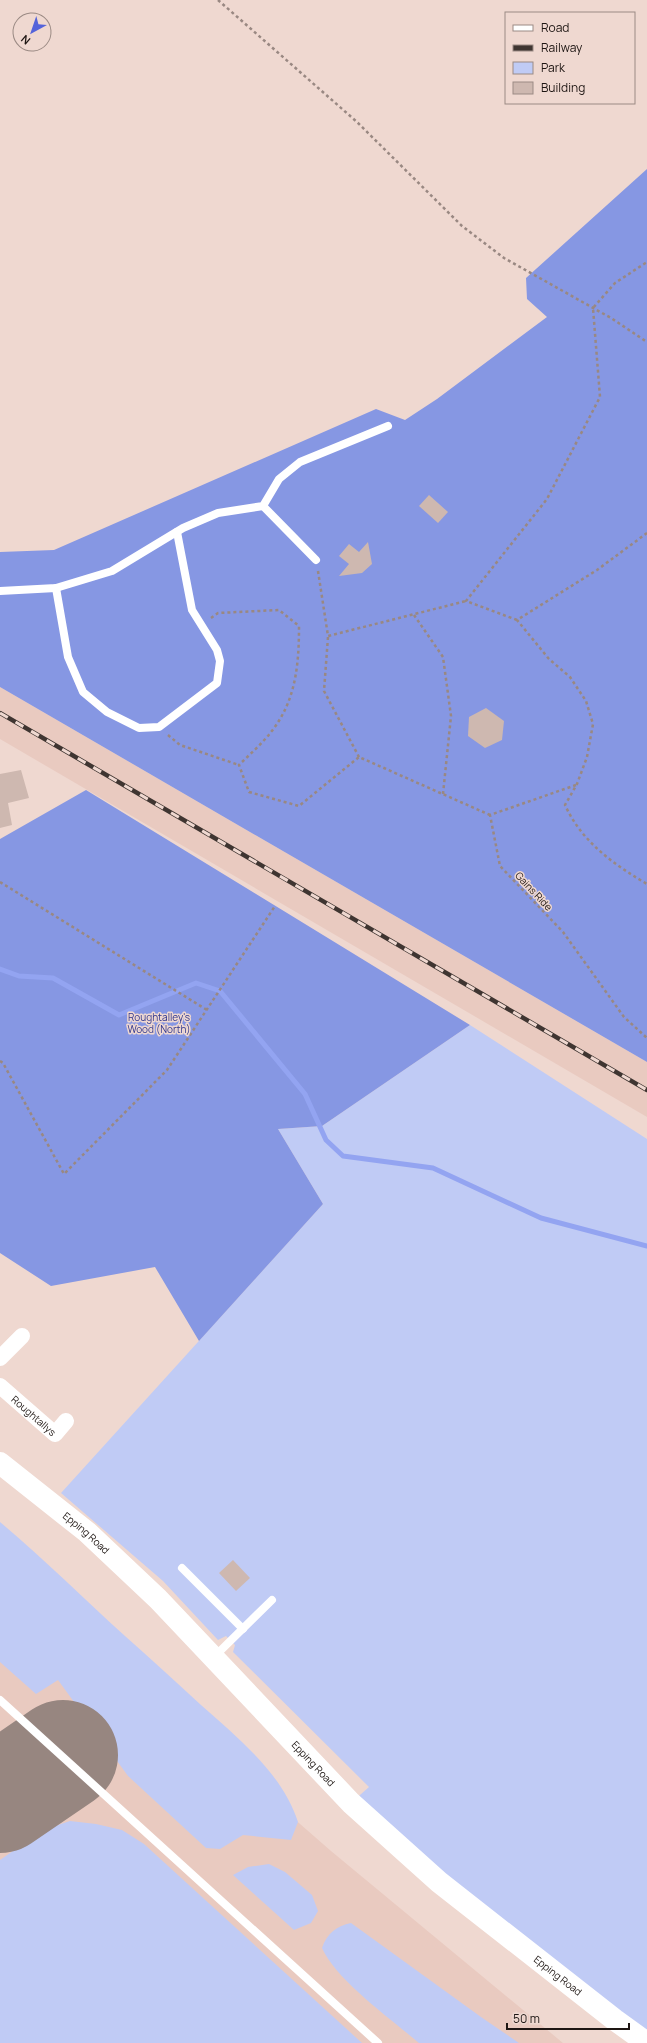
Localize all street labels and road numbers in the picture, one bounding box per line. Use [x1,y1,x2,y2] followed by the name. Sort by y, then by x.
[512,868,556,914] street label: Gains Ride
[9,1392,59,1439] street label: Roughtallys
[60,1509,113,1557] street label: Epping Road
[289,1738,338,1789] street label: Epping Road
[531,1952,585,1999] street label: Epping Road

